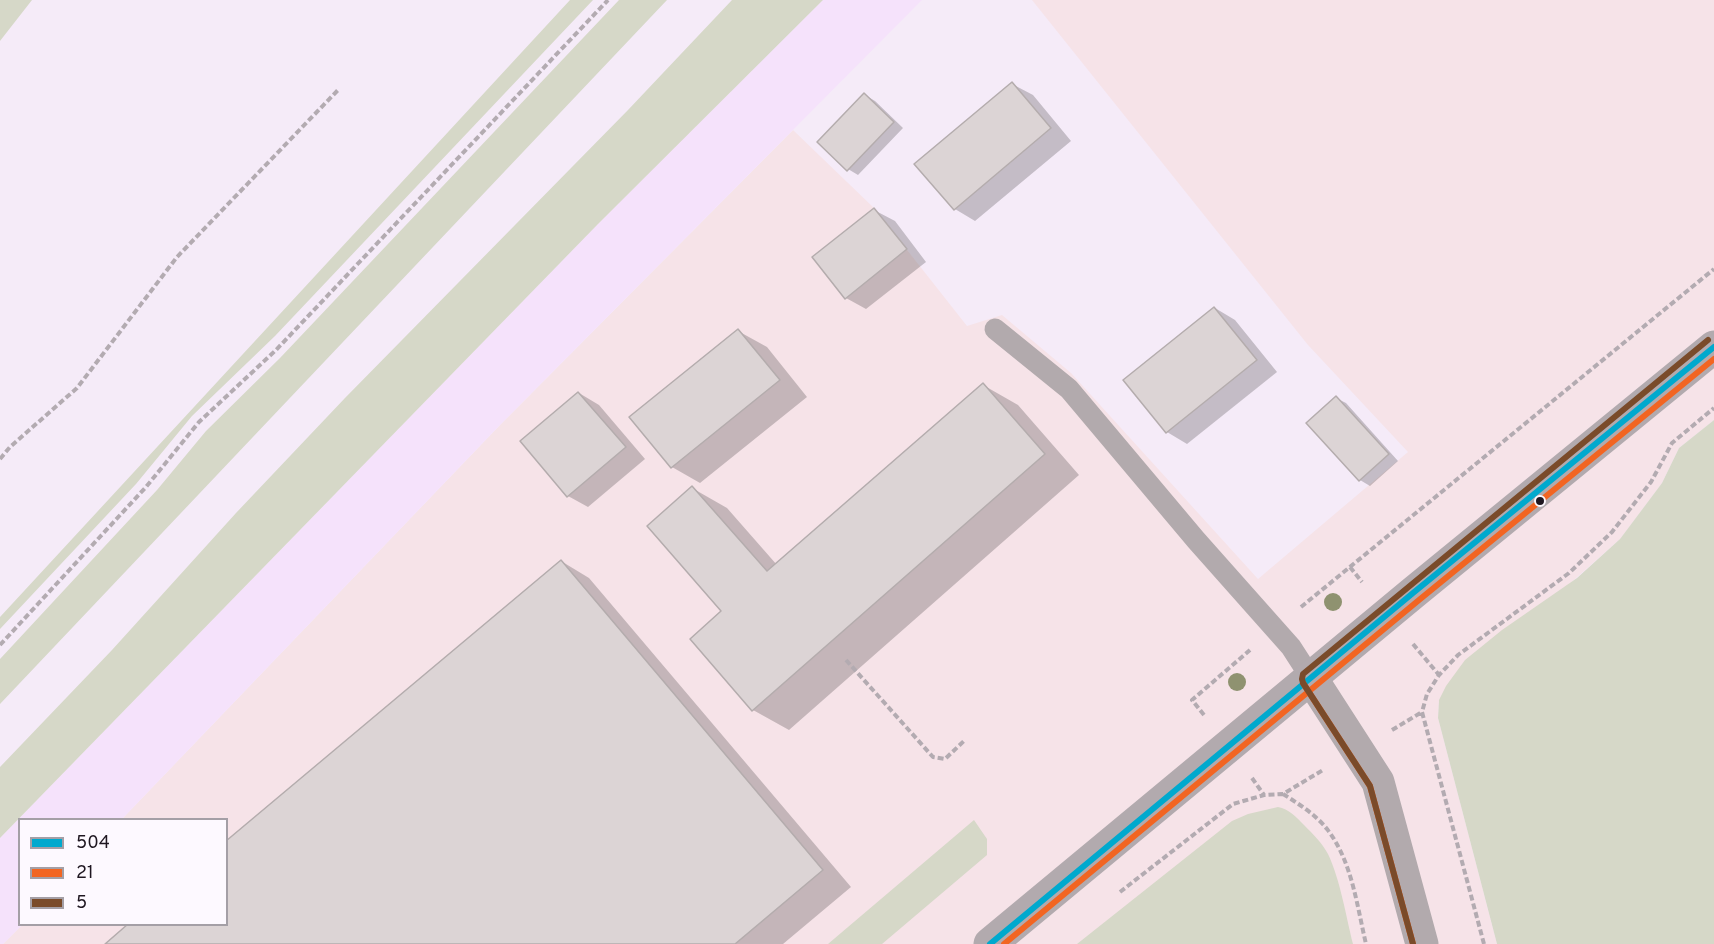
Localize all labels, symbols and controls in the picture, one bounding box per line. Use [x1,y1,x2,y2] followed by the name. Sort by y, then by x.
[1534,495,1546,507] unlabelled marker
[18,818,228,926] legend
[76,832,110,855] text: 504
[76,862,94,885] text: 21
[76,892,87,915] text: 5

